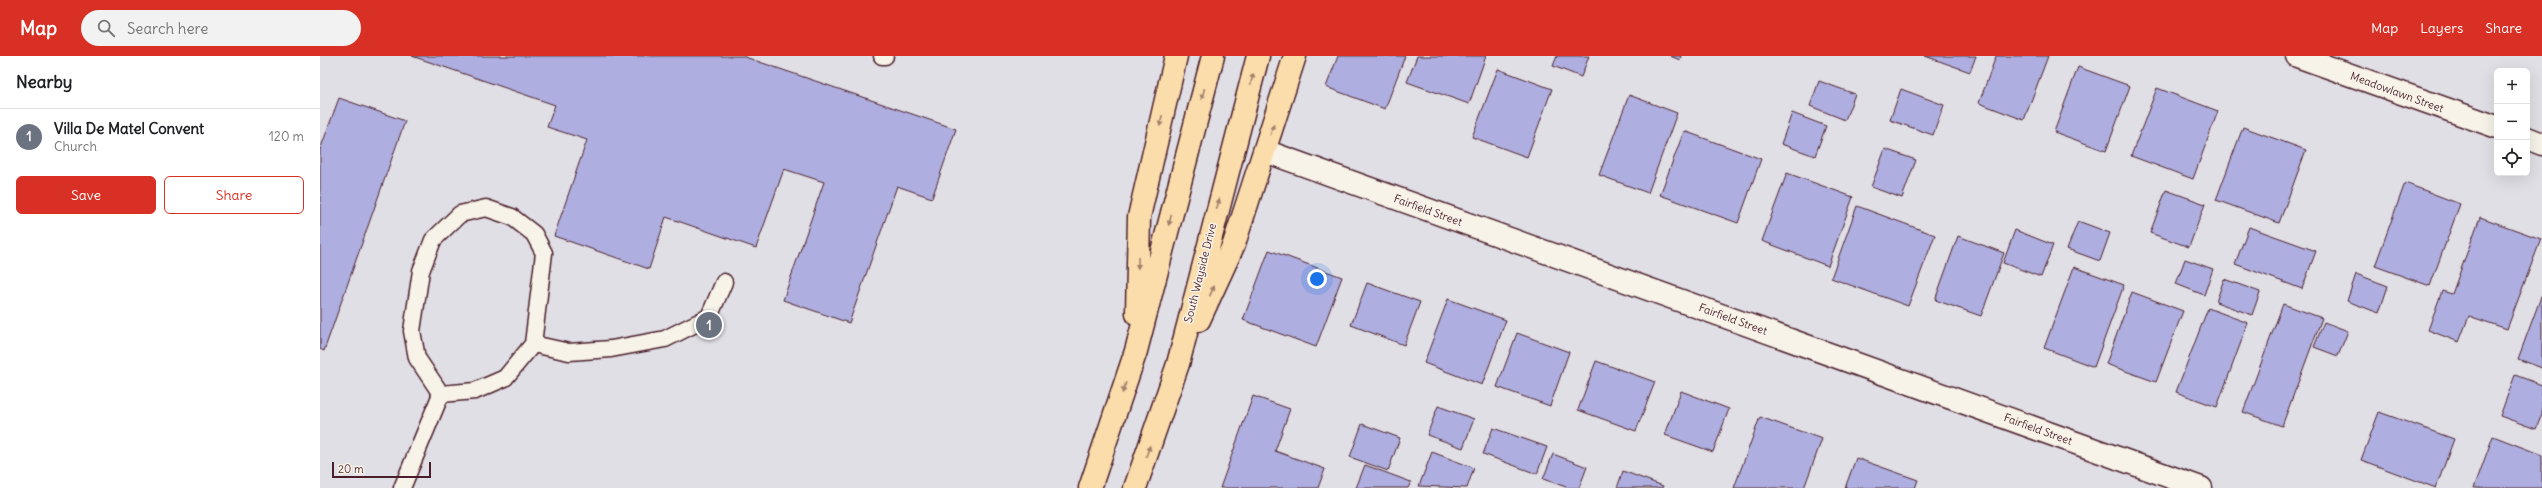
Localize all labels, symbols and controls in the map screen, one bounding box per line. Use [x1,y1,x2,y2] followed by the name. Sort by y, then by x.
[81,10,361,46] search box
[20,16,57,40] text: Map
[95,17,117,39] icon: search
[127,19,208,38] text: Search here
[2371,19,2398,37] text: Map
[2420,19,2463,37] text: Layers
[2485,19,2522,37] text: Share
[2494,68,2530,176] map controls
[2494,68,2530,104] button: +
[2349,69,2446,115] street label: Meadowlawn Street
[16,71,72,93] text: Nearby
[1249,73,1255,85] one-way arrow
[1200,88,1206,100] one-way arrow
[2494,104,2530,140] button: −
[1158,115,1164,127] one-way arrow
[54,119,204,138] text: Villa De Matel Convent
[1269,124,1275,136] one-way arrow
[26,128,32,145] text: 1
[269,128,304,145] text: 120 m
[54,138,97,155] text: Church
[2494,140,2530,176] button: locate
[16,176,156,214] button: Save
[164,176,304,214] button: Share
[1392,191,1464,229] street label: Fairfield Street
[1215,198,1221,210] one-way arrow
[1167,214,1173,226] one-way arrow
[1181,222,1219,324] street label: South Wayside Drive
[1135,257,1141,270] one-way arrow
[1307,269,1327,289] your location
[1209,285,1215,297] one-way arrow
[1697,300,1769,338] street label: Fairfield Street
[696,310,722,340] pin: 1
[1120,383,1126,395] one-way arrow
[2002,410,2074,448] street label: Fairfield Street
[1145,445,1151,457] one-way arrow
[332,460,431,479] scale bar
[338,462,364,476] text: 20 m

